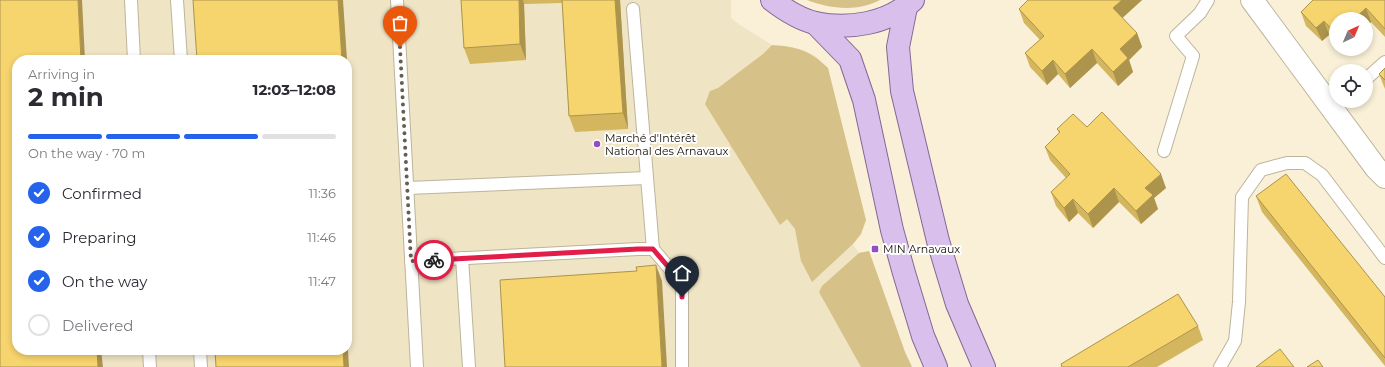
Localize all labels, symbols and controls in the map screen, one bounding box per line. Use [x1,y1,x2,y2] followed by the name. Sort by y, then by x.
[383,6,417,47] pin
[389,12,411,34] icon: bag
[1329,12,1373,56] north arrow
[1329,12,1373,108] map controls
[1329,64,1373,108] button: locate
[28,66,95,82] text: Arriving in
[253,80,336,99] text: 12:03–12:08
[28,81,104,113] text: 2 min
[605,131,729,158] place label: Marché d'Intérêt National des Arnavaux
[592,139,602,149] marker: Marché d'Intérêt National des Arnavaux
[28,145,145,161] text: On the way · 70 m
[28,182,50,204] icon: check
[62,184,142,203] text: Confirmed
[309,185,336,201] text: 11:36
[28,226,50,248] icon: check
[62,228,137,247] text: Preparing
[307,229,336,245] text: 11:46
[414,240,454,280] courier
[883,242,960,256] place label: MIN Arnavaux
[870,244,880,254] marker: MIN Arnavaux
[423,249,445,271] icon: bike
[665,256,699,297] pin
[671,262,693,284] icon: home
[28,270,50,292] icon: check
[62,272,147,291] text: On the way
[308,273,336,289] text: 11:47
[62,316,134,335] text: Delivered

